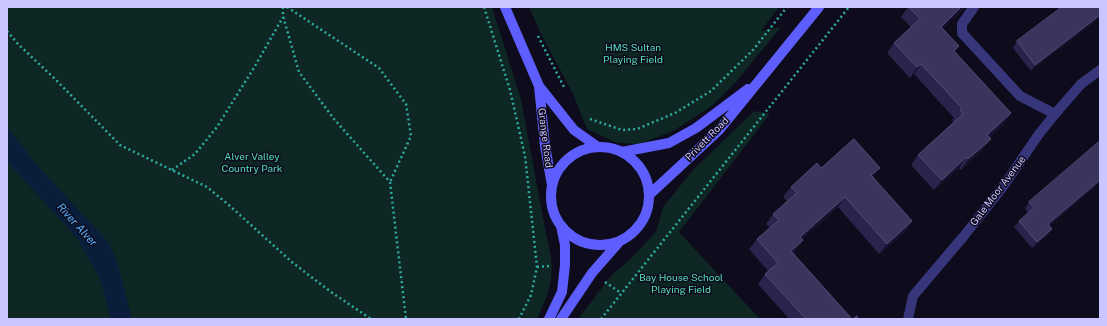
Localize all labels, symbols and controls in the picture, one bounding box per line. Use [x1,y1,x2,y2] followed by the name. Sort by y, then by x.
[603,42,663,66] park label: HMS Sultan Playing Field
[535,107,555,169] street label: Grange Road
[683,115,731,163] street label: Privett Road
[222,151,282,174] park label: Alver Valley Country Park
[968,154,1028,228] street label: Gale Moor Avenue
[54,201,100,249] water label: River Alver
[639,272,723,296] park label: Bay House School Playing Field

